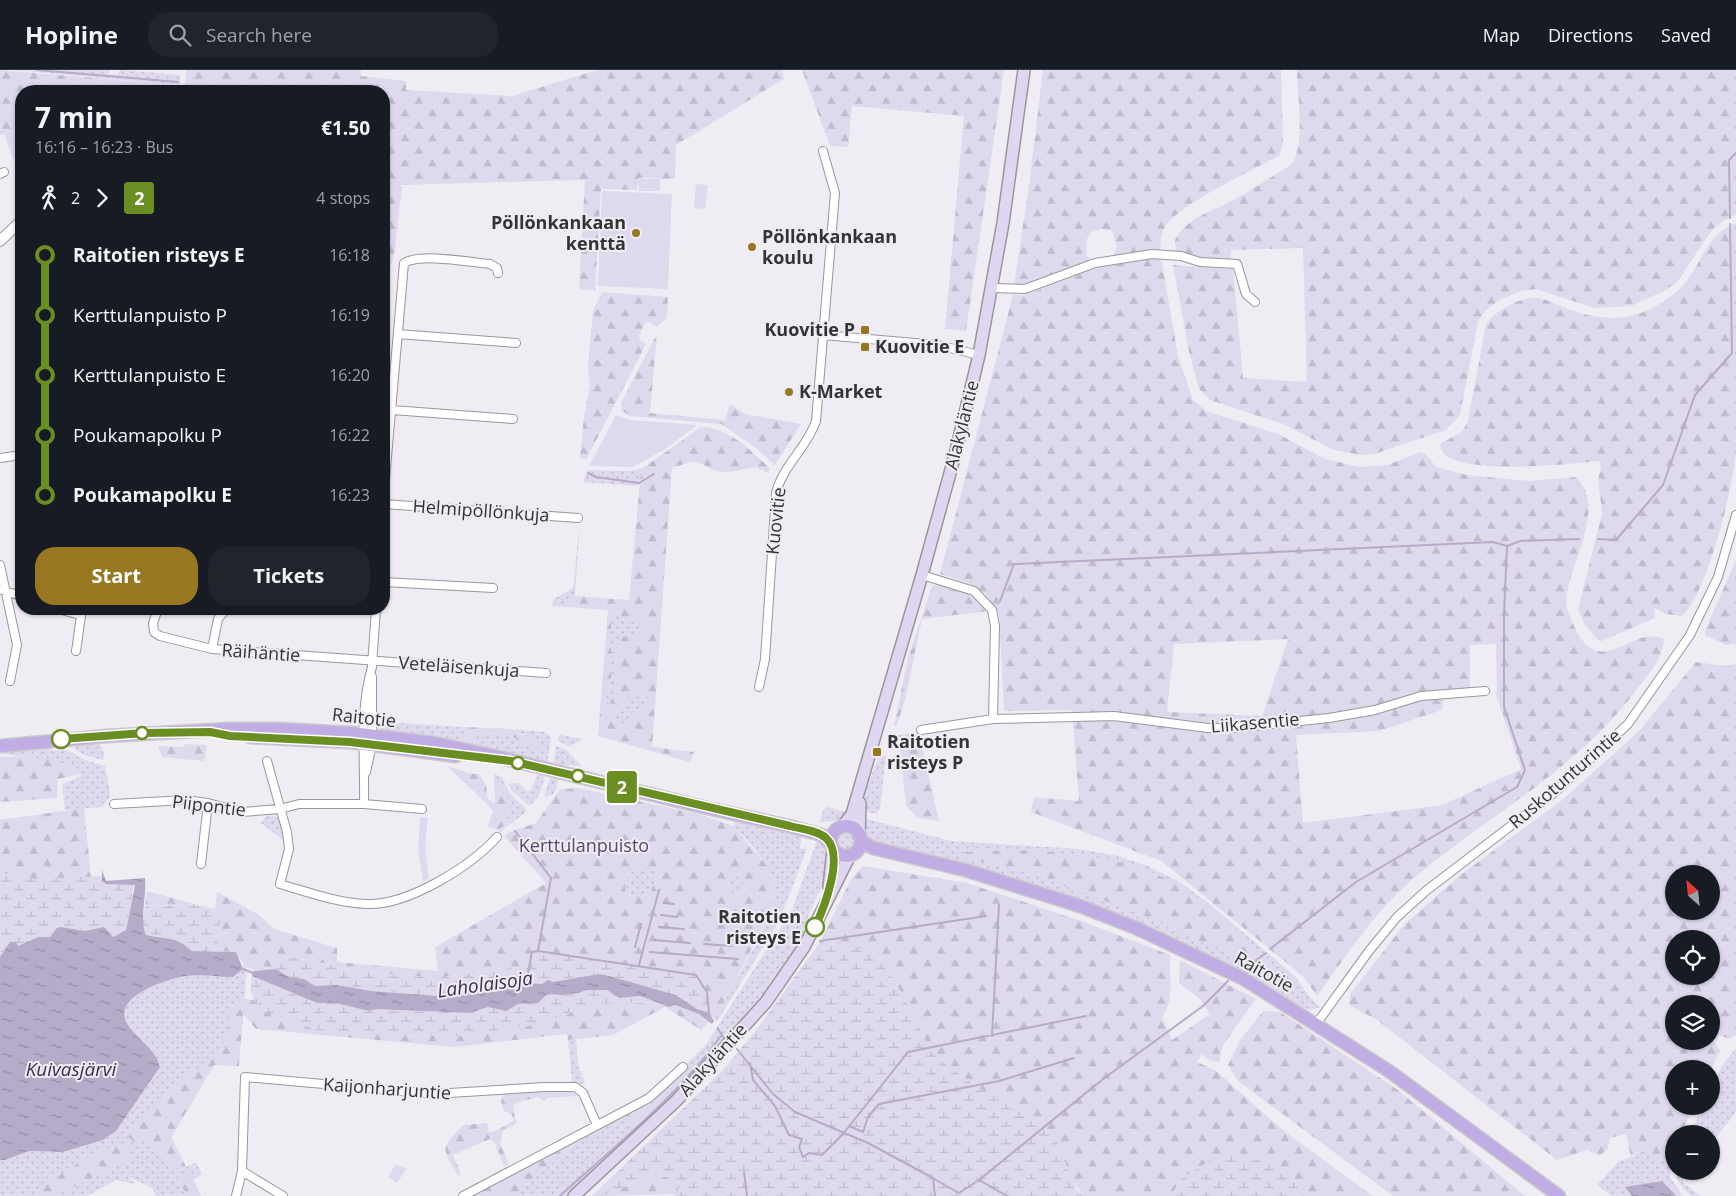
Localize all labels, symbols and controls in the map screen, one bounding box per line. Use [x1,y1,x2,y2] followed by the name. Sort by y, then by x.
[148,12,498,57] search box
[25,18,118,51] text: Hopline
[166,21,194,49] icon: search
[206,22,312,48] text: Search here
[1483,23,1520,47] text: Map
[1548,23,1633,47] text: Directions
[1661,23,1711,47] text: Saved
[35,98,113,136] text: 7 min
[321,115,370,141] text: €1.50
[35,136,173,158] text: 16:16 – 16:23 · Bus
[35,184,63,212] icon: walk
[88,184,116,212] icon: forward
[134,186,144,210] text: 2
[71,187,80,209] text: 2
[316,187,370,209] text: 4 stops
[491,210,626,255] place label: Pöllönkankaan kenttä
[762,224,897,269] place label: Pöllönkankaan koulu
[630,227,642,239] marker: Pöllönkankaan kenttä
[746,241,758,253] marker: Pöllönkankaan koulu
[73,242,245,268] text: Raitotien risteys E
[329,244,370,266] text: 16:18
[73,302,227,328] text: Kerttulanpuisto P
[329,304,370,326] text: 16:19
[764,317,855,341] place label: Kuovitie P
[859,324,871,336] marker: Kuovitie P
[875,334,964,358] place label: Kuovitie E
[859,341,871,353] marker: Kuovitie E
[73,362,226,388] text: Kerttulanpuisto E
[329,364,370,386] text: 16:20
[938,378,984,472] street label: Alakyläntie
[799,379,883,403] place label: K-Market
[783,386,795,398] marker: K-Market
[73,422,222,448] text: Poukamapolku P
[329,424,370,446] text: 16:22
[73,482,232,508] text: Poukamapolku E
[329,484,370,506] text: 16:23
[760,486,790,556] street label: Kuovitie
[412,493,550,527] street label: Helmipöllönkuja
[35,547,198,605] button: Start
[208,547,370,605] button: Tickets
[221,637,301,667] street label: Räihäntie
[398,650,520,682] street label: Veteläisenkuja
[331,702,397,732] street label: Raitotie
[1210,706,1300,738] street label: Liikasentie
[1503,723,1625,834] street label: Ruskotunturintie
[135,726,149,740] unlabelled marker
[51,729,71,749] unlabelled marker
[887,729,970,774] place label: Raitotien risteys P
[871,746,883,758] marker: Raitotien risteys P
[511,756,525,770] unlabelled marker
[571,769,585,783] unlabelled marker
[606,771,638,803] line badge: 2
[617,775,627,799] text: 2
[171,789,247,821] street label: Piipontie
[519,833,649,857] park label: Kerttulanpuisto
[1665,865,1720,920] north arrow
[1665,865,1720,1180] map controls
[718,904,801,949] place label: Raitotien risteys E
[805,917,825,937] marker: Raitotien risteys E
[1665,930,1720,985] button: locate
[1231,945,1298,997] street label: Raitotie
[436,964,535,1004] water label: Laholaisoja
[1665,995,1720,1050] button: layers
[673,1017,752,1101] street label: Alakyläntie
[26,1056,118,1082] water label: Kuivasjärvi
[1665,1060,1720,1115] button: +
[322,1072,452,1104] street label: Kaijonharjuntie
[1665,1125,1720,1180] button: −

